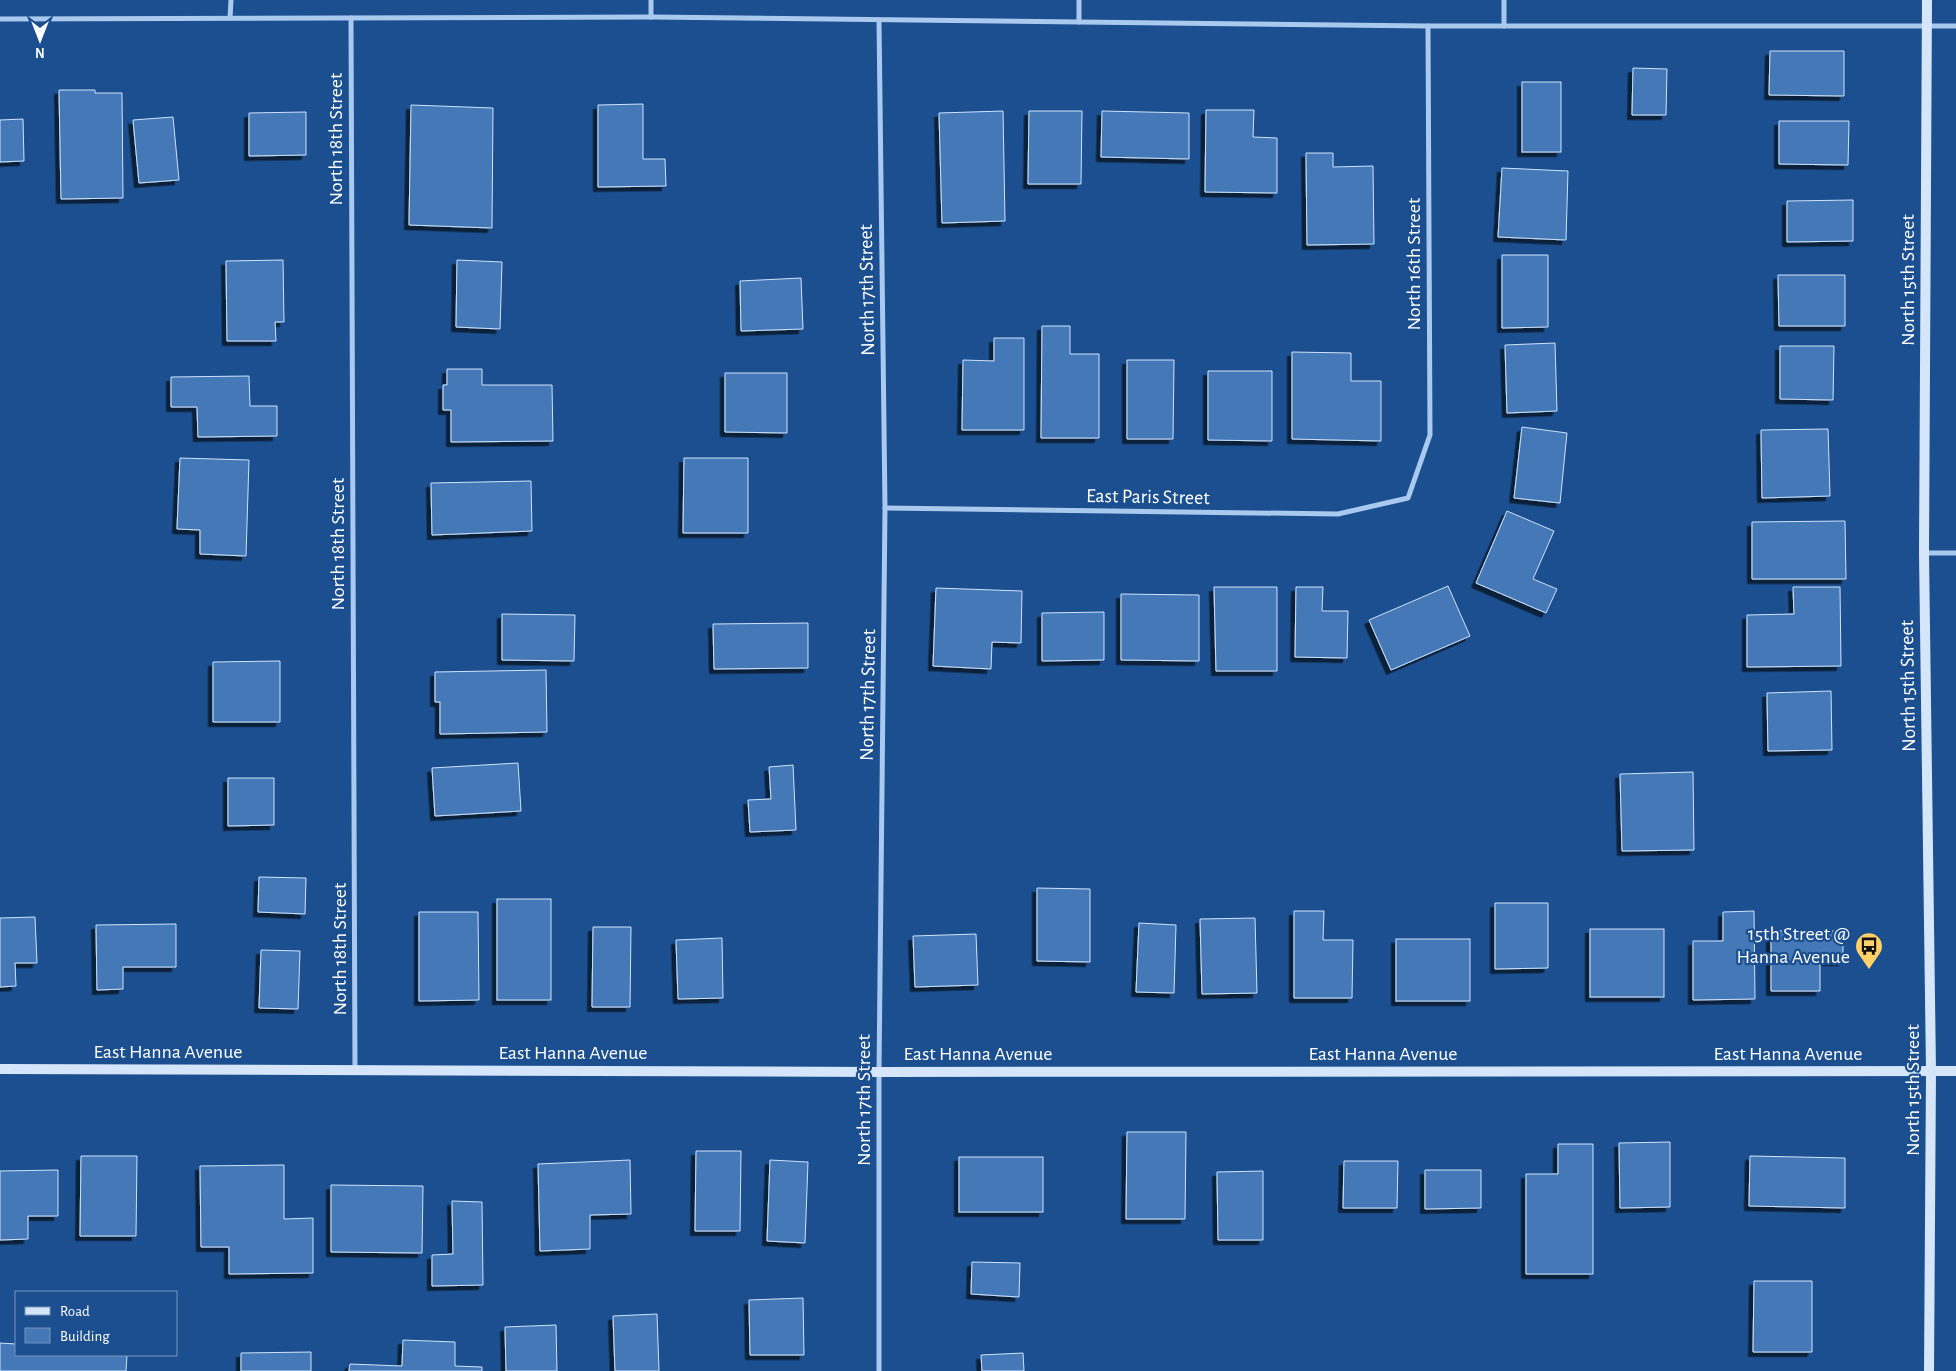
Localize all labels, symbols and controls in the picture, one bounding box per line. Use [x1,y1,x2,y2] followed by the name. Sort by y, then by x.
[15,15,65,65] north arrow
[35,45,45,59] text: N
[326,72,346,205] street label: North 18th Street
[1404,197,1424,330] street label: North 16th Street
[1898,213,1918,346] street label: North 15th Street
[856,223,878,356] street label: North 17th Street
[328,477,348,610] street label: North 18th Street
[1086,486,1211,508] street label: East Paris Street
[1897,619,1919,752] street label: North 15th Street
[857,628,879,761] street label: North 17th Street
[330,882,350,1015] street label: North 18th Street
[1736,924,1850,967] place label: 15th Street @ Hanna Avenue
[1854,931,1884,970] bus stop icon: 15th Street @ Hanna Avenue
[1903,1023,1923,1156] street label: North 15th Street
[854,1033,874,1166] street label: North 17th Street
[93,1042,243,1062] street label: East Hanna Avenue
[498,1043,648,1063] street label: East Hanna Avenue
[903,1044,1053,1064] street label: East Hanna Avenue
[1308,1044,1458,1064] street label: East Hanna Avenue
[1713,1044,1863,1064] street label: East Hanna Avenue
[15,1291,178,1356] legend
[60,1304,90,1319] text: Road
[60,1329,110,1344] text: Building

